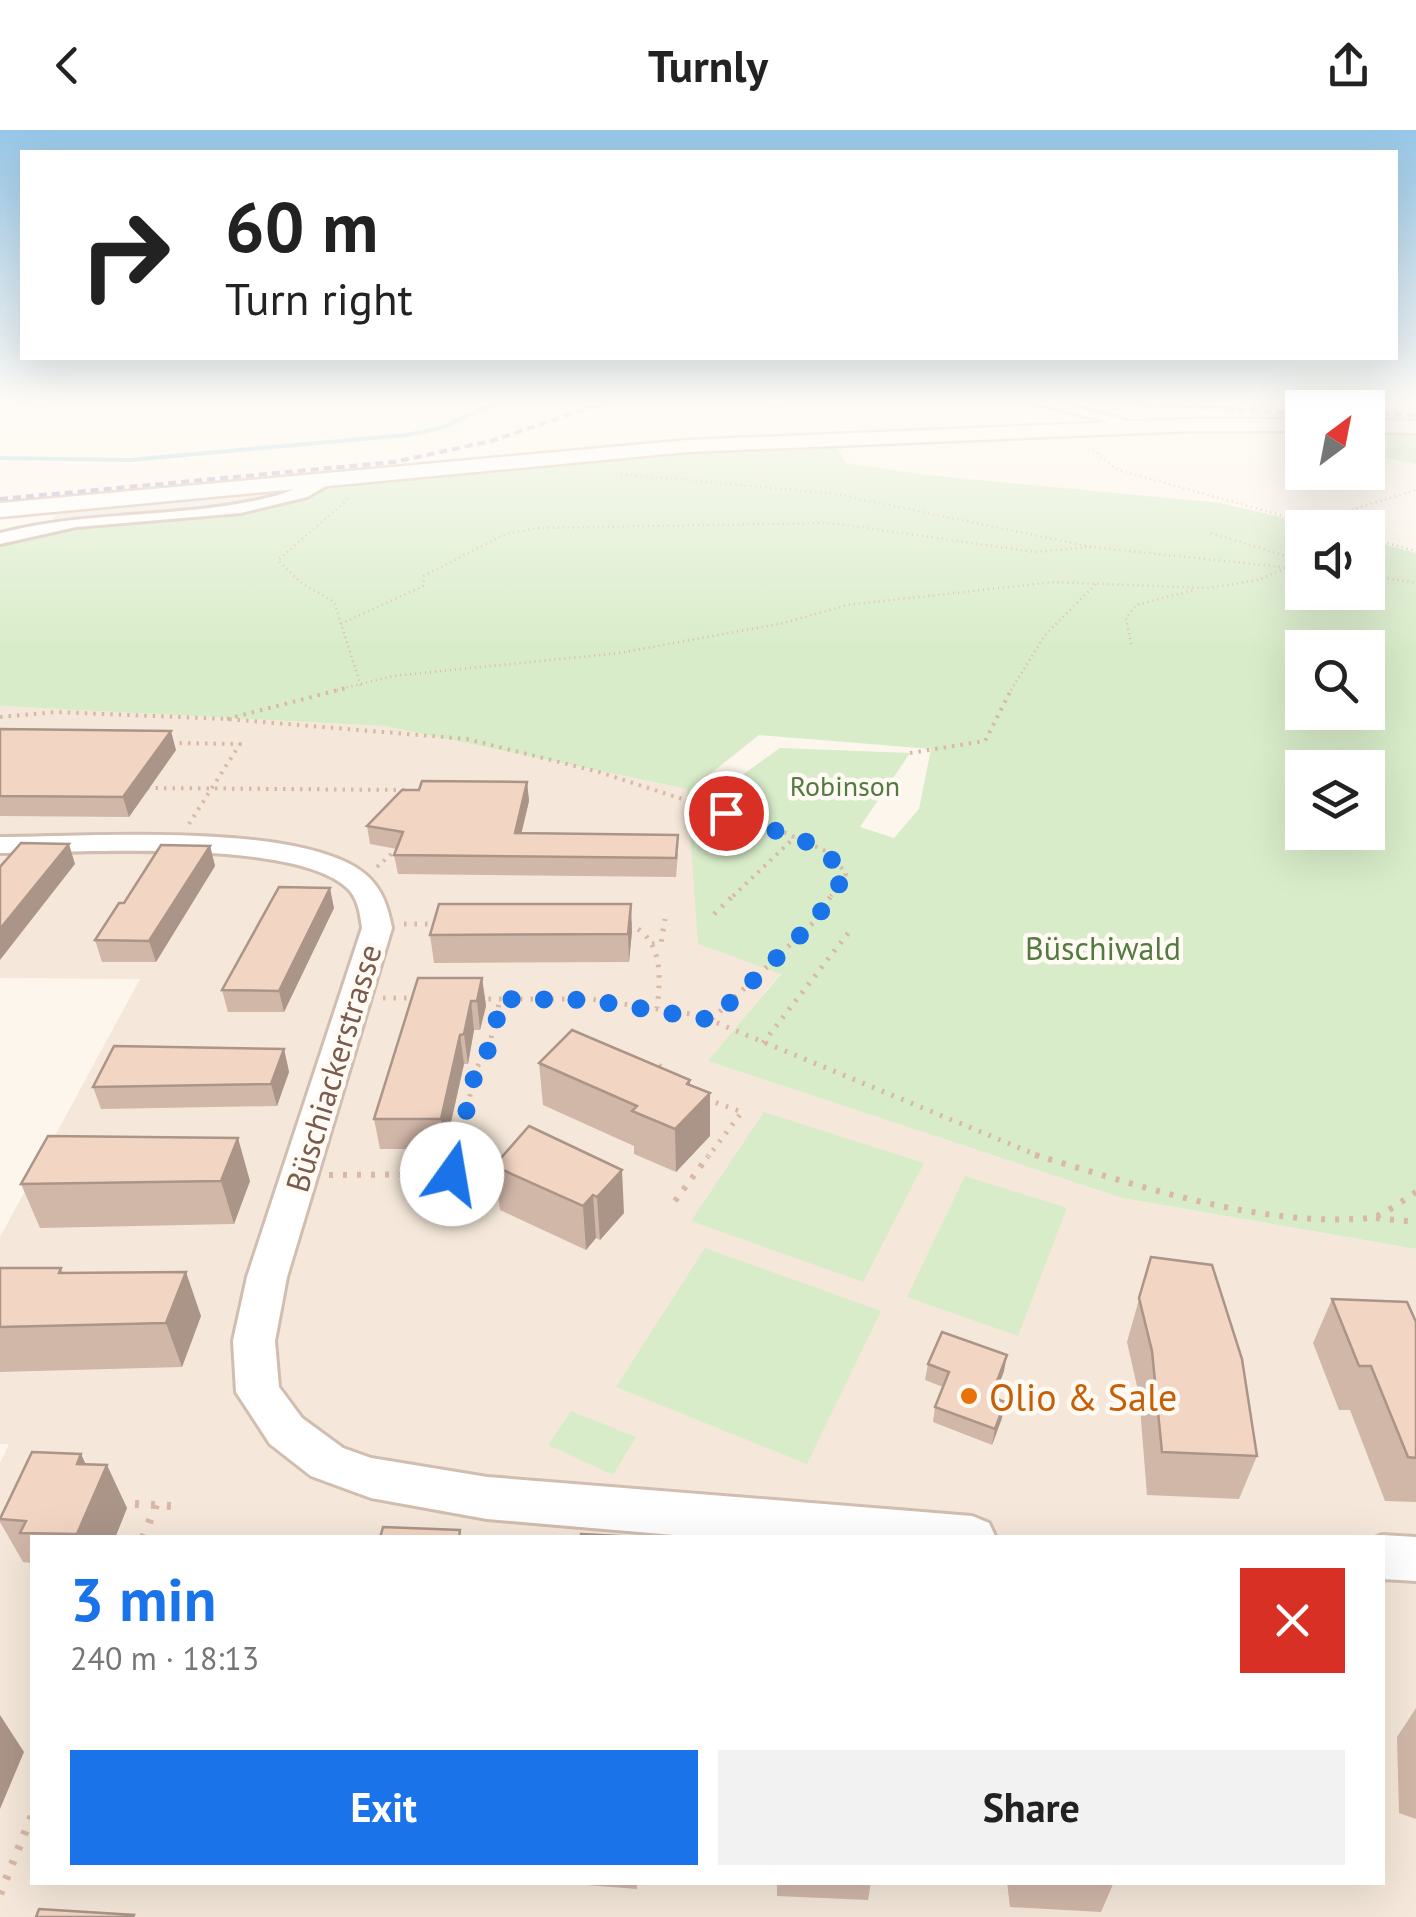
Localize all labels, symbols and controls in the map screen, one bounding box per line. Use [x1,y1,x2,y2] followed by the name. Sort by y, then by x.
[648,36,768,94] text: Turnly
[40,38,95,93] icon: back
[1321,38,1376,93] icon: share
[225,181,378,271] text: 60 m
[60,190,190,320] icon: right
[225,269,413,327] text: Turn right
[1285,390,1385,490] north arrow
[1285,390,1385,850] map controls
[1285,510,1385,610] button: sound
[1285,630,1385,730] button: search
[1285,750,1385,850] button: layers
[790,767,900,804] park label: Robinson
[684,771,769,856] pin
[699,786,754,841] icon: arrive
[1025,927,1181,969] park label: Büschiwald
[275,939,391,1197] street label: Büschiackerstrasse
[400,1122,504,1226] position arrow
[989,1372,1177,1421] place label: Olio & Sale
[958,1385,980,1407] marker: Olio & Sale
[70,1560,216,1638] text: 3 min
[1240,1568,1345,1673] button: close
[70,1637,259,1679] text: 240 m · 18:13
[70,1750,698,1865] button: Exit
[718,1750,1345,1865] button: Share

